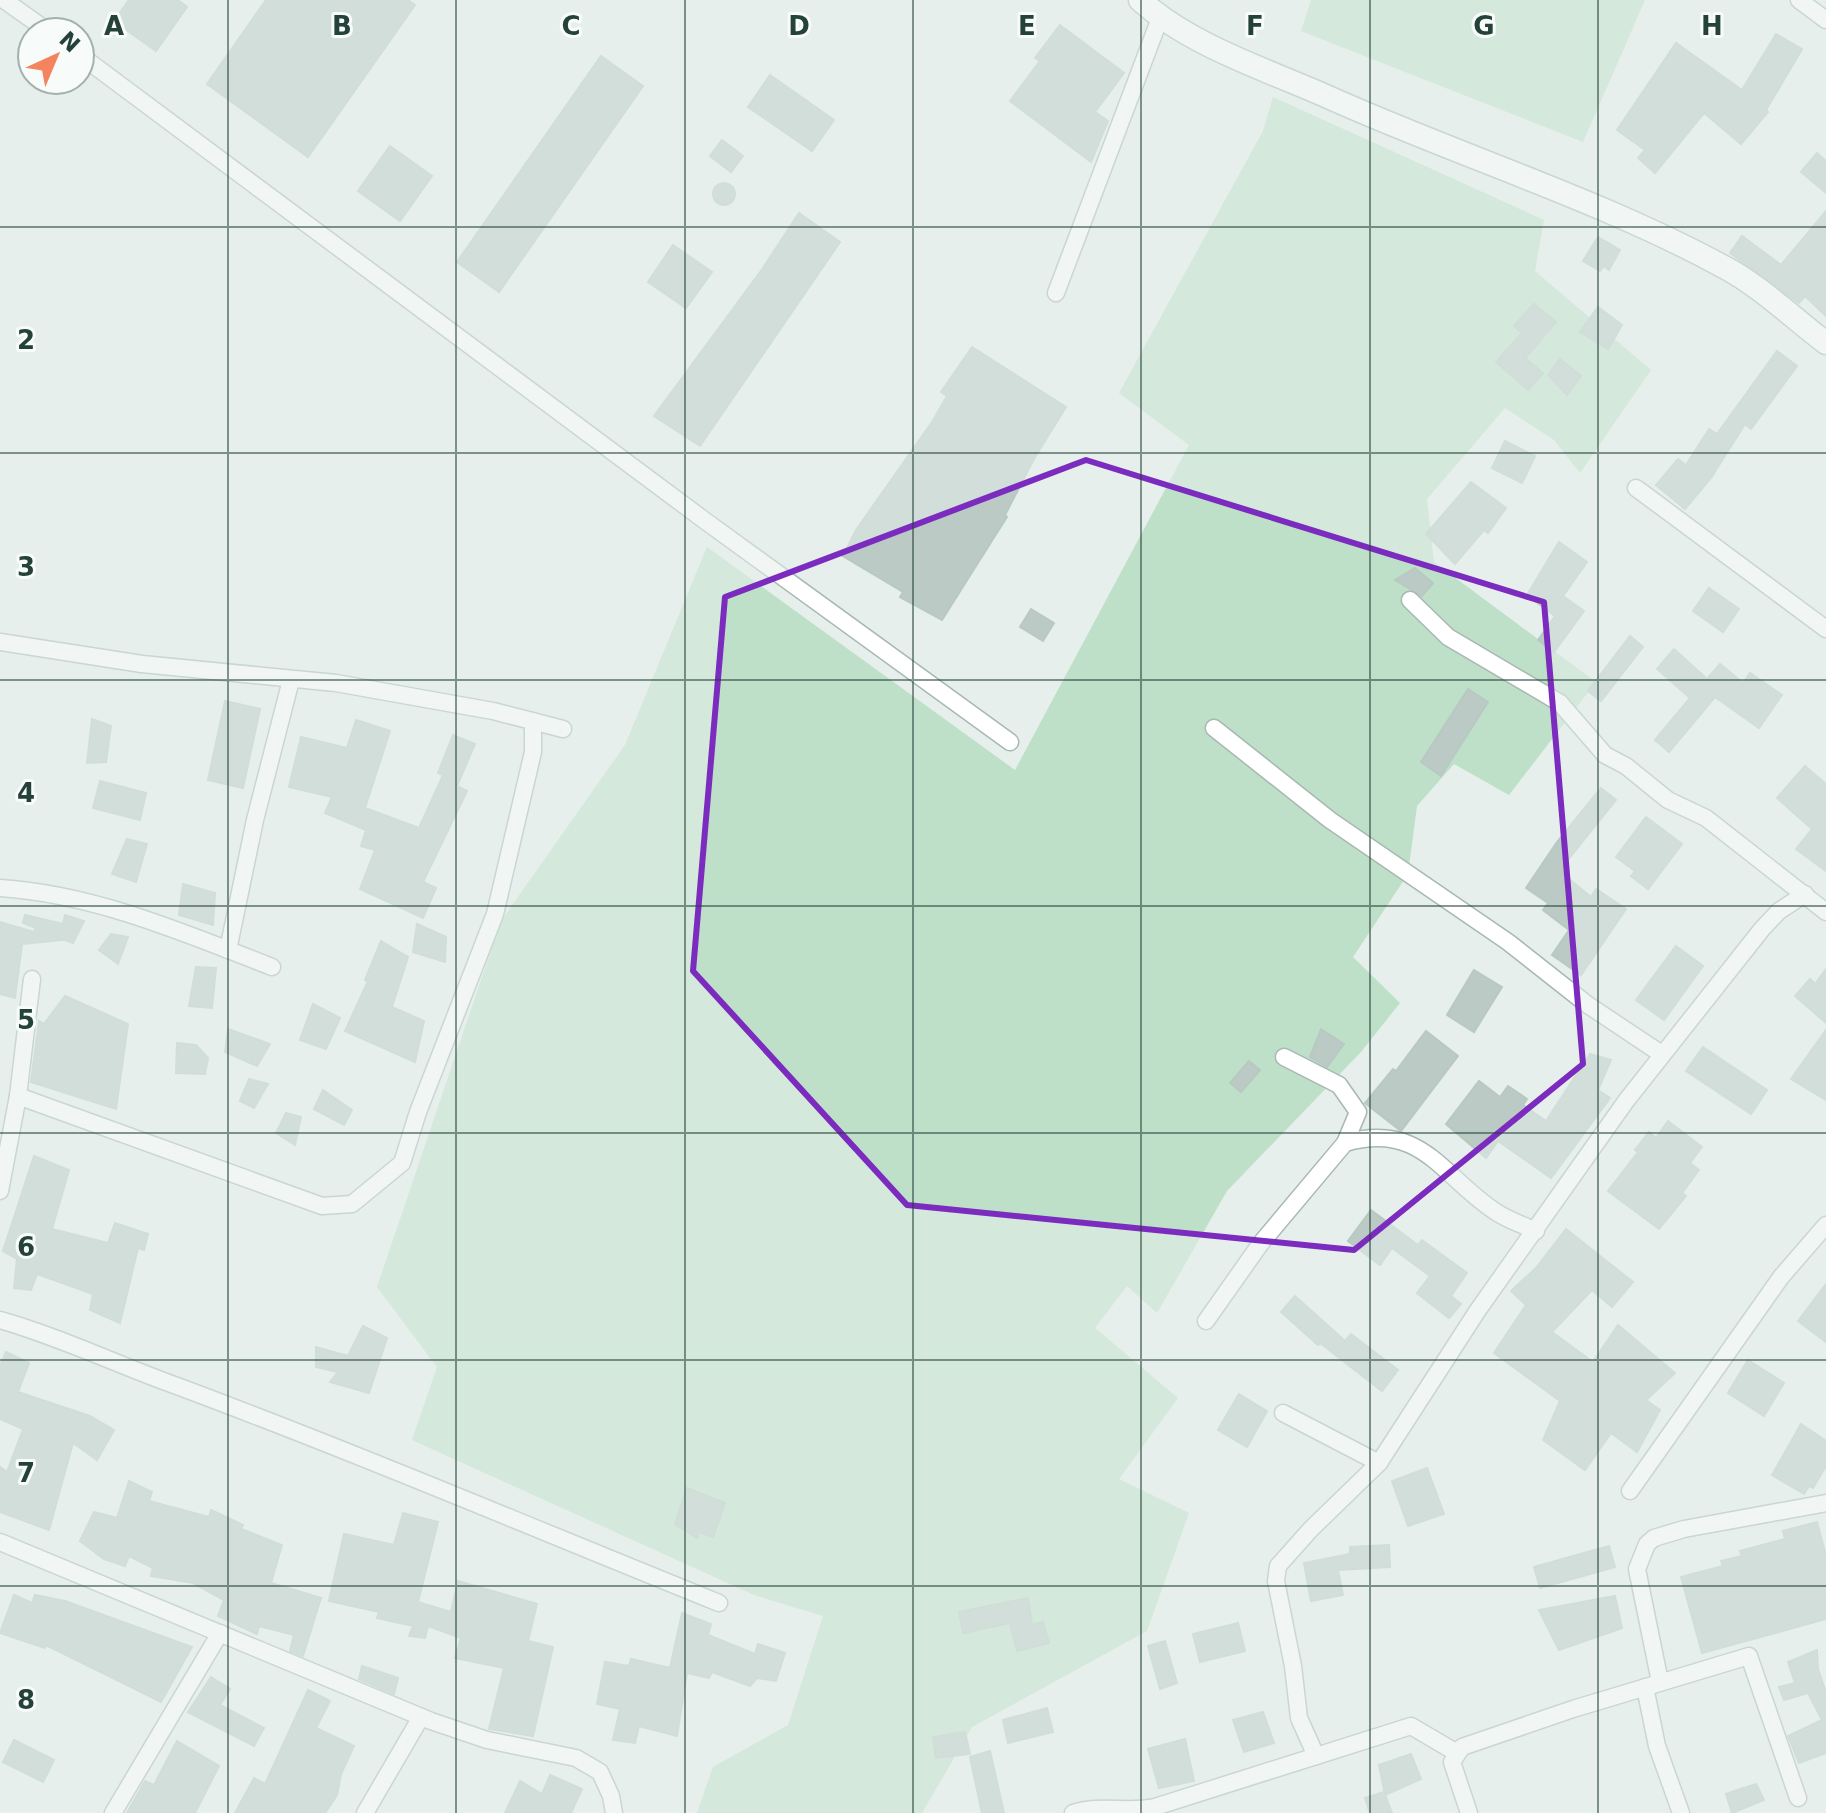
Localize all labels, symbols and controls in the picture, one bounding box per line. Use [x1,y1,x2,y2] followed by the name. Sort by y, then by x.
[104,11,124,41] text: A
[332,11,352,41] text: B
[561,11,581,41] text: C
[788,11,810,41] text: D
[1018,11,1036,41] text: E
[1246,11,1264,41] text: F
[1473,11,1495,41] text: G
[1701,11,1723,41] text: H
[16,16,96,96] north arrow
[54,27,85,57] text: N
[17,325,35,355] text: 2
[17,552,35,582] text: 3
[17,778,35,808] text: 4
[17,1005,35,1035] text: 5
[17,1232,35,1262] text: 6
[17,1458,35,1488] text: 7
[17,1685,35,1715] text: 8

